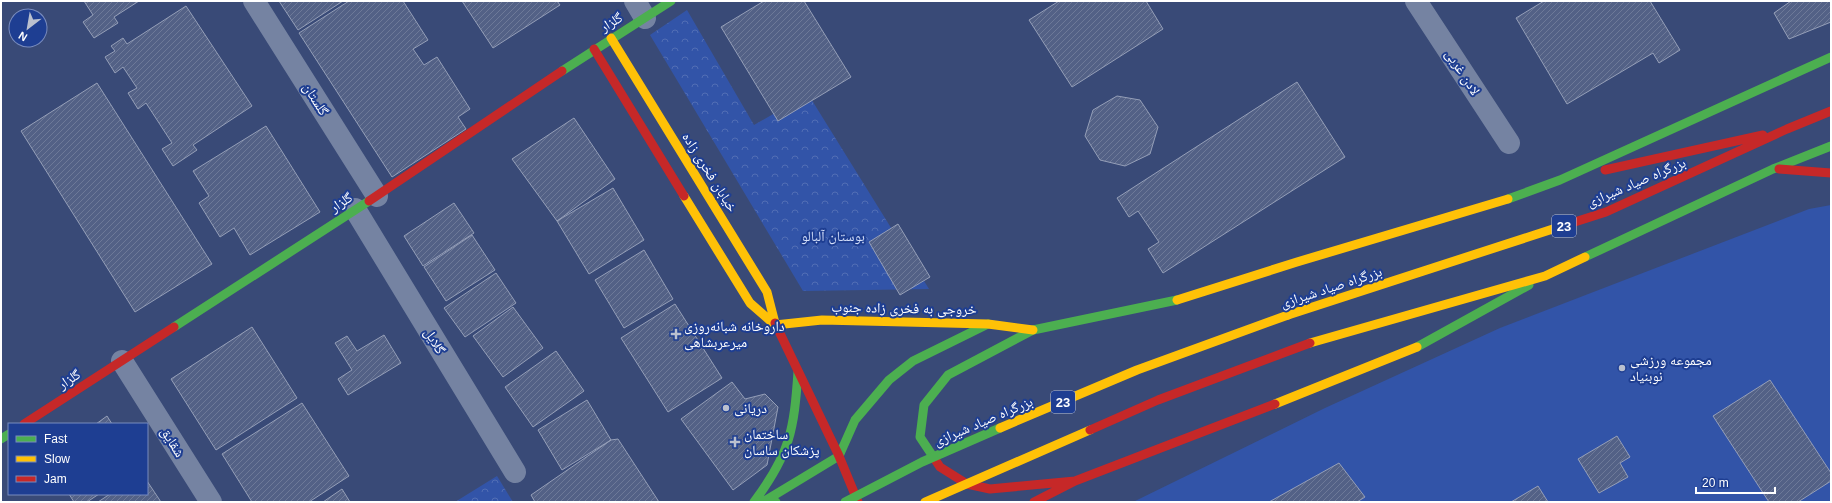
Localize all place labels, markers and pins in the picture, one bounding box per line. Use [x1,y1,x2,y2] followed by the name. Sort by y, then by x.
[684,318,785,351] place label: داروخانه شبانه‌روزی میرعربشاهی
[671,329,681,339] marker: داروخانه شبانه‌روزی میرعربشاهی
[1630,352,1712,385] place label: مجموعه ورزشی نوبنیاد
[1617,363,1627,373] marker: مجموعه ورزشی نوبنیاد
[734,400,767,417] place label: دریانى
[721,403,731,413] marker: دریانى
[744,426,820,459] place label: ساختمان پزشکان ساسان
[729,436,741,448] marker: ساختمان پزشکان ساسان

